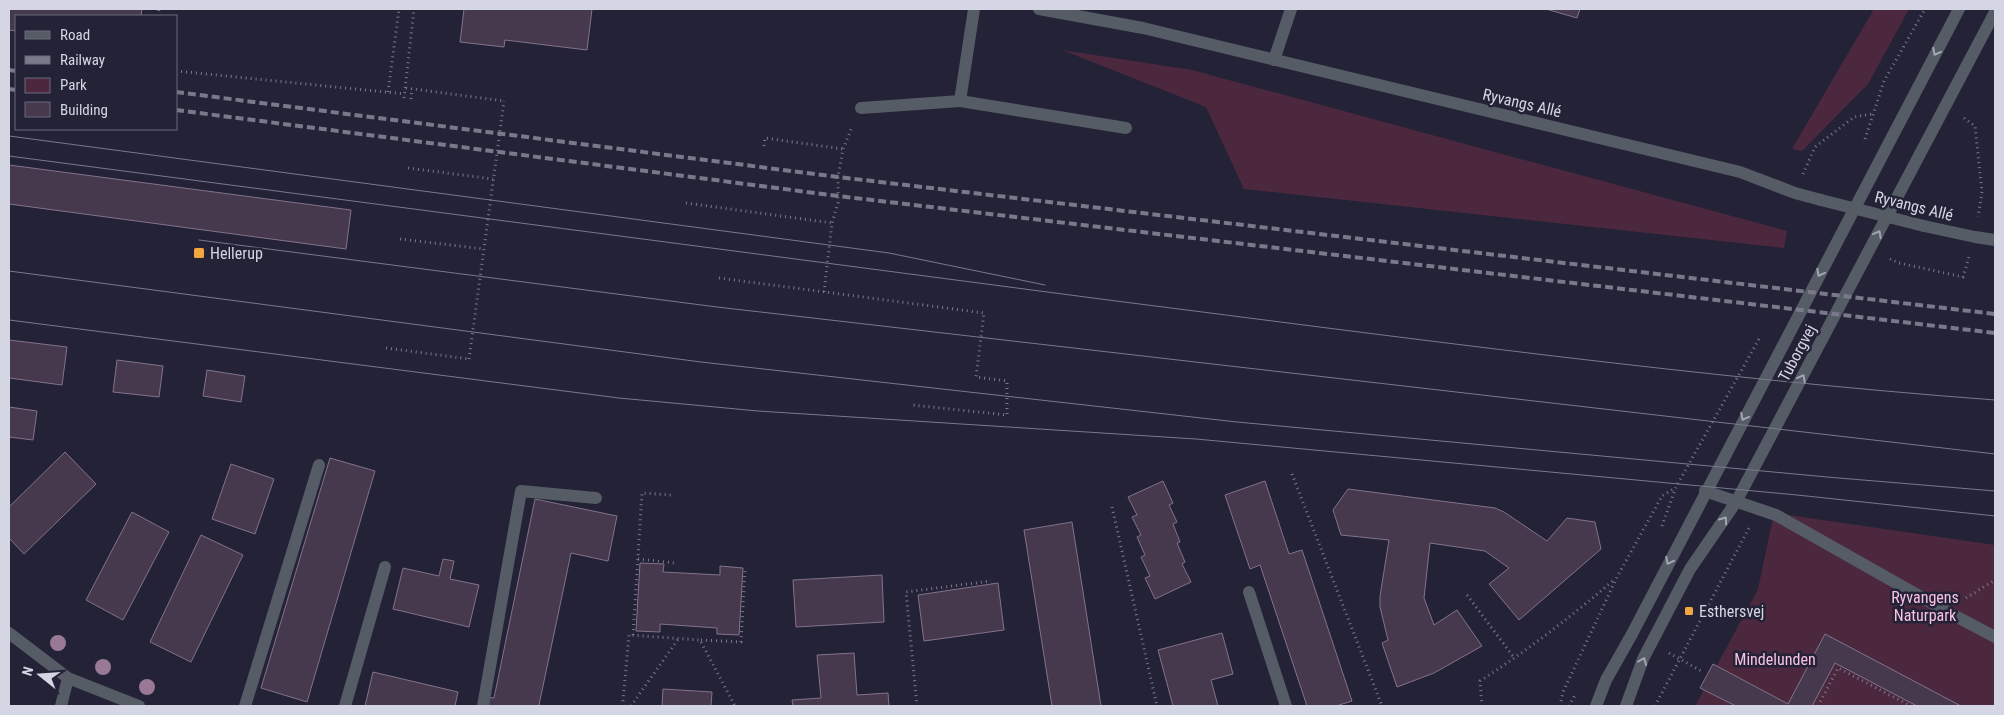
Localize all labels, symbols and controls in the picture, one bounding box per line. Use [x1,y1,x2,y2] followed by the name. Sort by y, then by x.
[15,15,178,130] legend
[60,26,90,44] text: Road
[1932,47,1942,56] one-way arrow
[60,51,105,69] text: Railway
[60,76,87,94] text: Park
[1481,85,1563,121] street label: Ryvangs Allé
[60,101,108,119] text: Building
[1873,187,1955,225] street label: Ryvangs Allé
[1872,231,1882,240] one-way arrow
[210,244,263,263] place label: Hellerup
[192,246,206,260] marker: Hellerup
[1816,268,1826,277] one-way arrow
[1774,321,1820,385] street label: Tuborgvej
[1796,374,1806,383] one-way arrow
[1740,412,1750,421] one-way arrow
[1718,516,1727,526] one-way arrow
[1665,556,1675,565] one-way arrow
[1891,588,1959,625] park label: Ryvangens Naturpark
[1699,602,1764,621] place label: Esthersvej
[1683,605,1695,617] marker: Esthersvej
[15,650,65,700] north arrow
[1734,650,1816,669] park label: Mindelunden
[1636,657,1647,666] one-way arrow
[19,665,36,678] text: N

